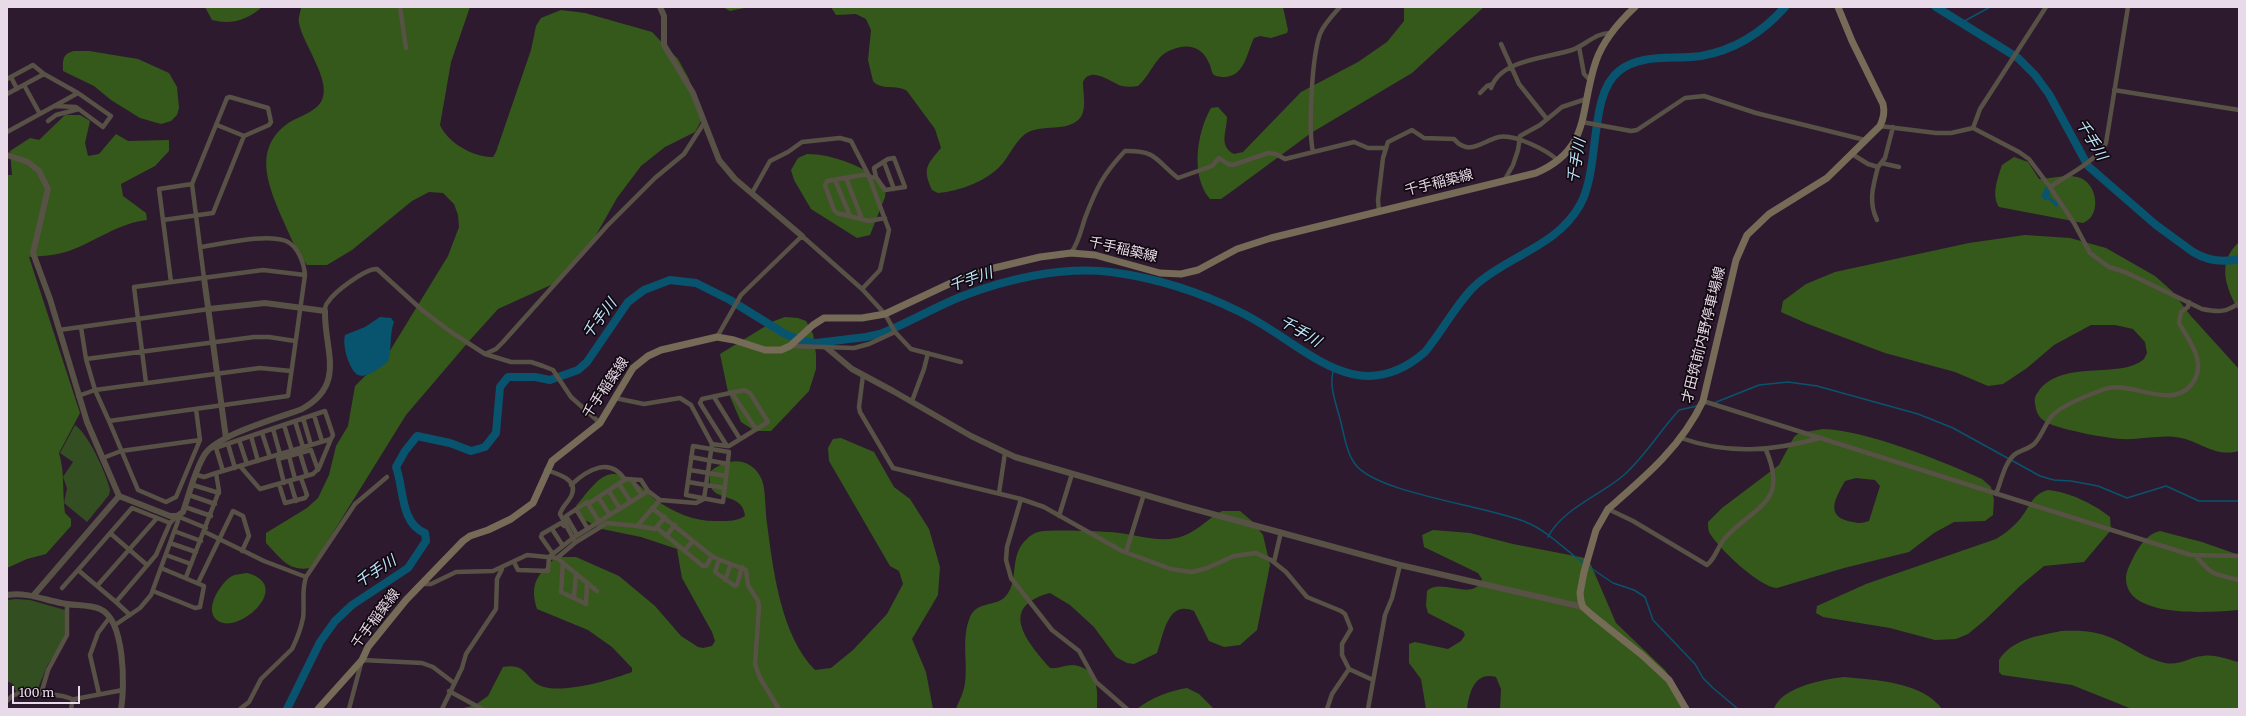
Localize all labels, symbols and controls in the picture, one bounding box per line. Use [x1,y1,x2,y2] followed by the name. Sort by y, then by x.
[2072,116,2110,164] water label: 千手川
[1564,137,1590,185] water label: 千手川
[1403,166,1475,200] street label: 千手稲築線
[1087,234,1159,266] street label: 千手稲築線
[947,264,995,296] water label: 千手川
[1679,265,1729,405] street label: 才田筑前内野停車場線
[579,296,621,342] water label: 千手川
[1276,313,1324,351] water label: 千手川
[579,354,633,422] street label: 千手稲築線
[352,552,400,592] water label: 千手川
[348,586,404,652] street label: 千手稲築線
[14,678,82,704] scale bar
[19,685,54,700] text: 100 m

